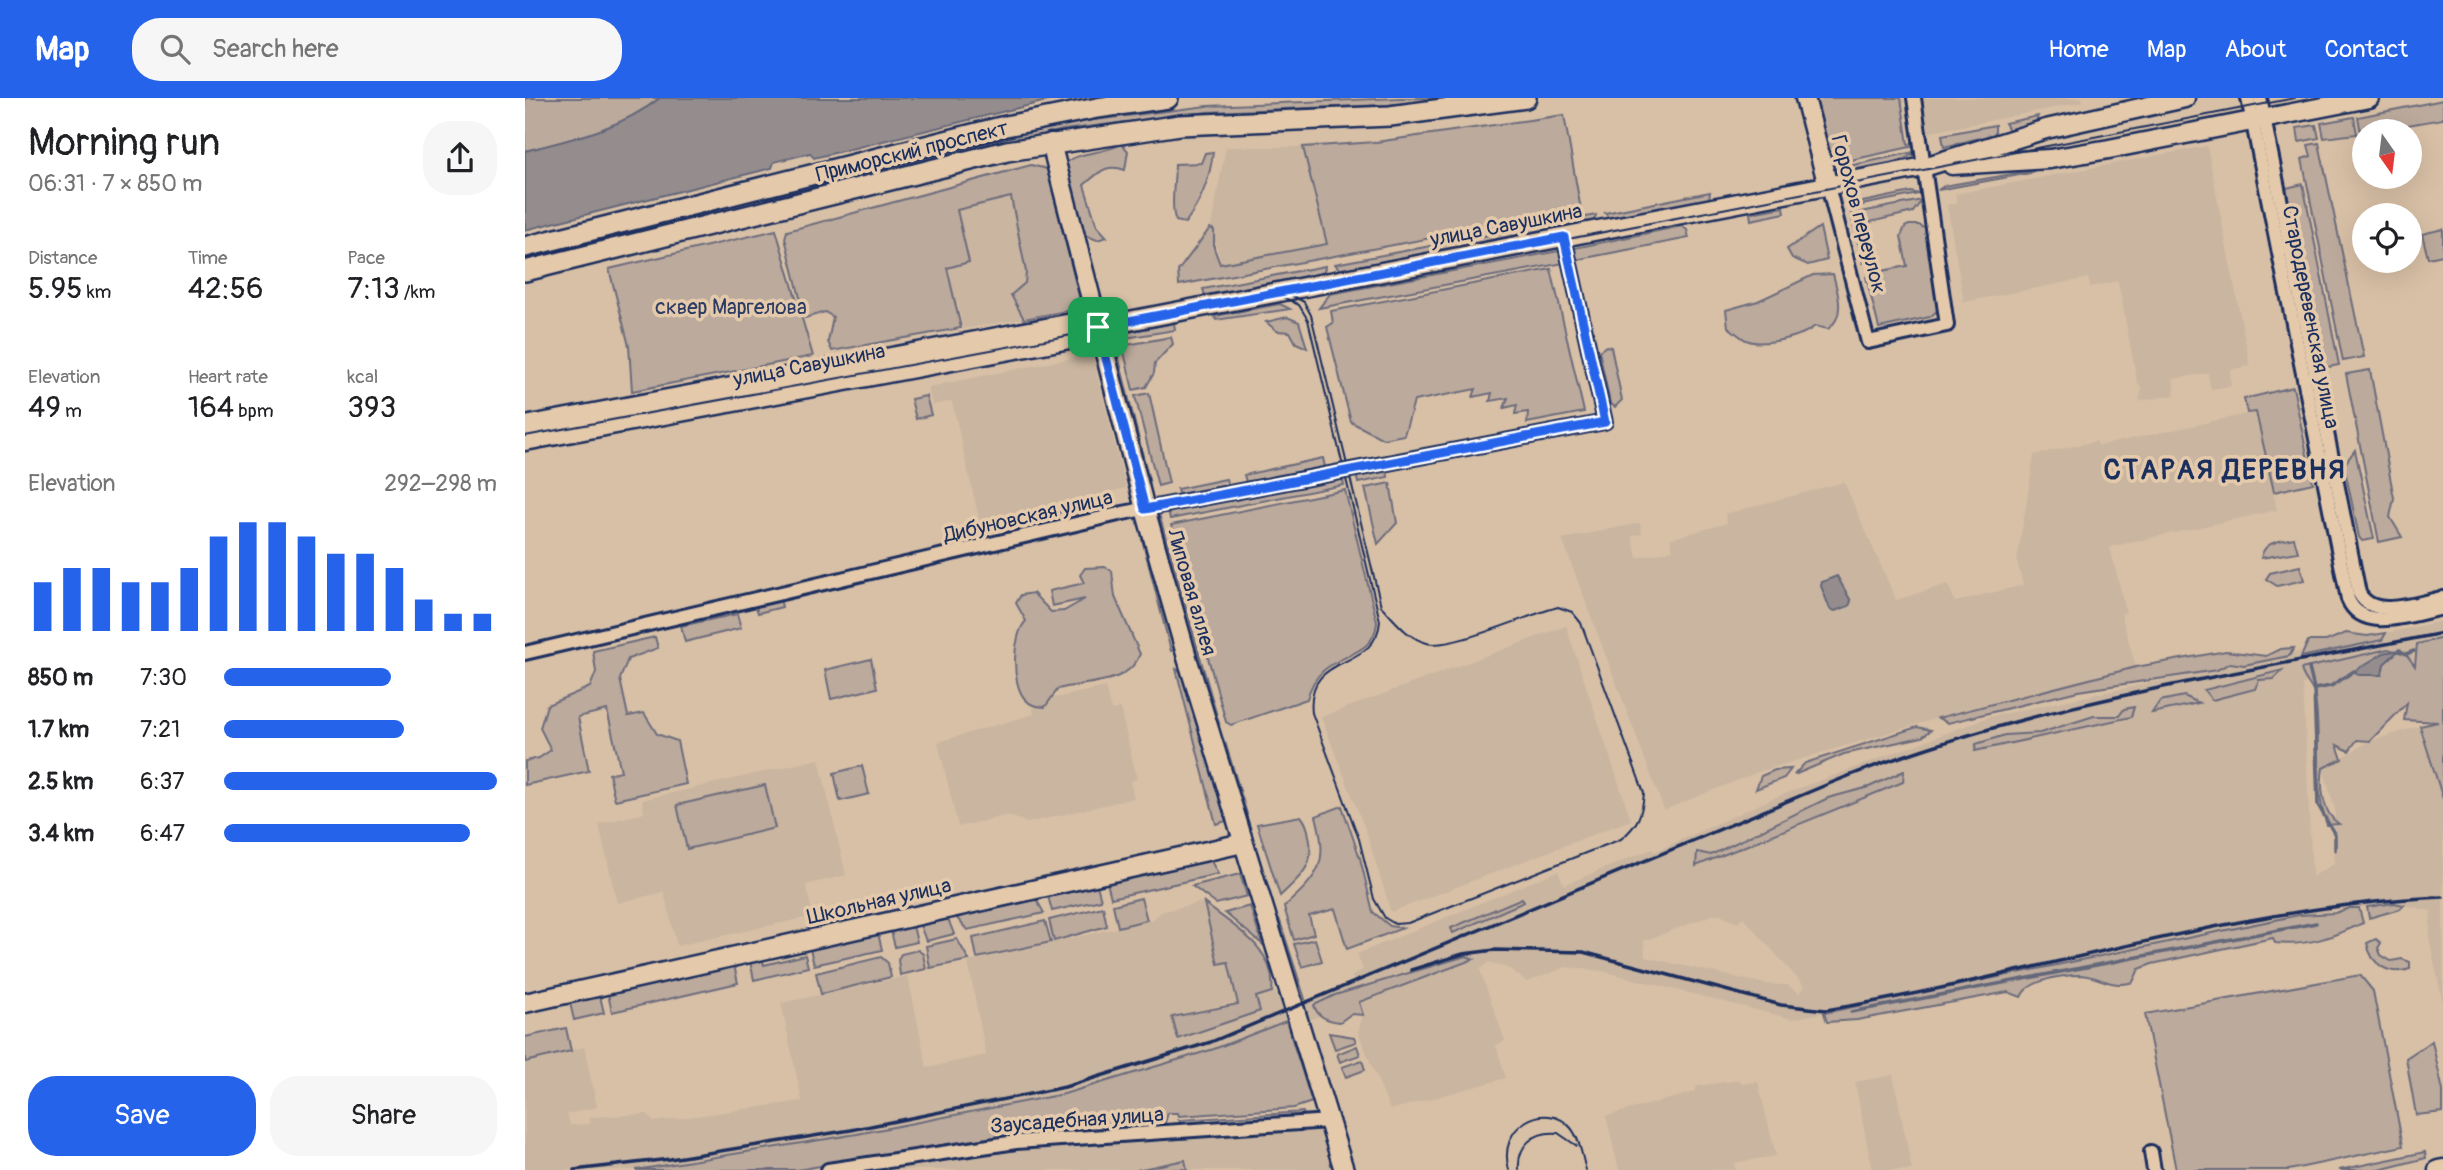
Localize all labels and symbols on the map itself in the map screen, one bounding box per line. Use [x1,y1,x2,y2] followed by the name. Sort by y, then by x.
[813,114,1012,188] street label: Приморский проспект
[2352,119,2422,189] north arrow
[1824,132,1893,296] street label: Горохов переулок
[1427,198,1584,254] street label: улица Савушкина
[2276,203,2345,431] street label: Стародеревенская улица
[655,294,807,321] park label: сквер Маргелова
[1068,297,1128,357] pin
[730,338,887,394] street label: улица Савушкина
[2104,453,2347,488] district label: СТАРАЯ ДЕРЕВНЯ
[940,484,1115,549] street label: Дибуновская улица
[1160,525,1222,659] street label: Липовая аллея
[804,872,954,931] street label: Школьная улица
[989,1101,1165,1140] street label: Заусадебная улица

